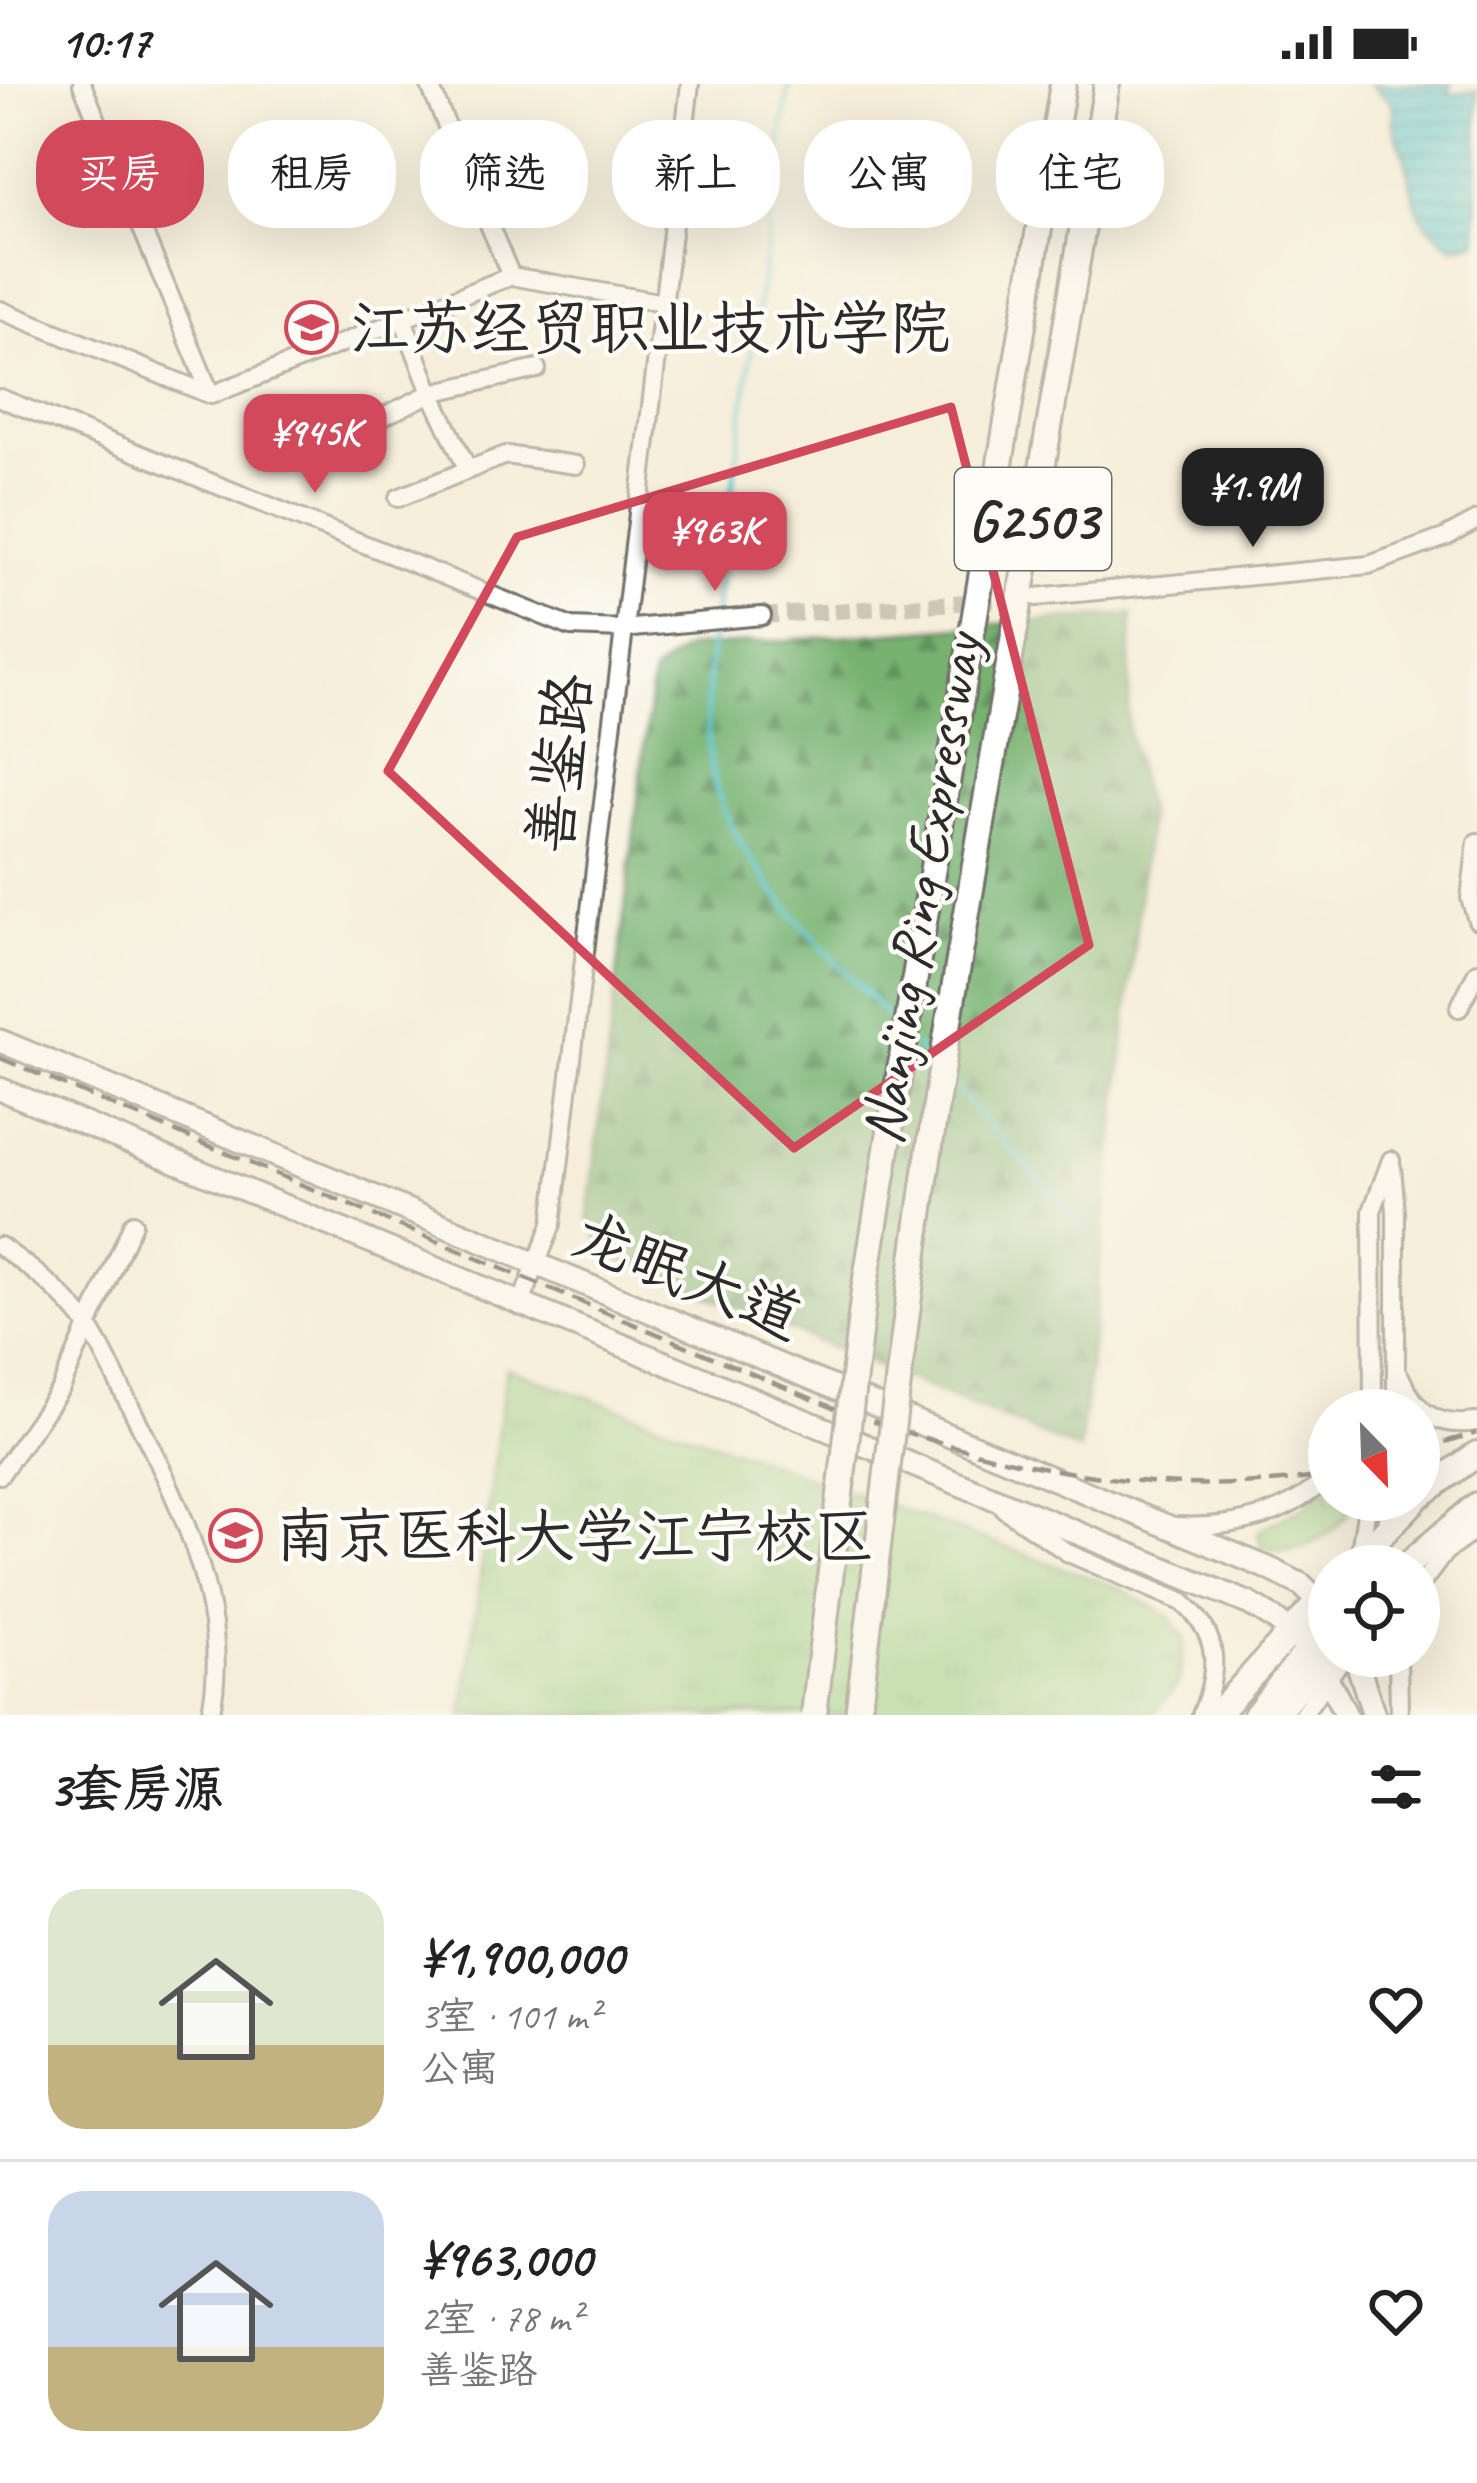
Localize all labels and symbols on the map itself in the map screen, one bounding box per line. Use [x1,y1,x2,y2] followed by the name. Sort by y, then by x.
[350,290,950,366] place label: 江苏经贸职业技术学院
[283,299,339,355] school or university icon: 江苏经贸职业技术学院
[231,394,399,496] pin: ¥945K
[1169,448,1337,550] pin: ¥1.9M
[955,468,1111,570] road number: G2503
[631,492,799,594] pin: ¥963K
[843,624,999,1149] street label: Nanjing Ring Expressway
[510,669,608,857] street label: 善鉴路
[562,1196,813,1356] street label: 龙眠大道
[1308,1389,1440,1521] north arrow
[275,1498,875,1574] place label: 南京医科大学江宁校区
[208,1507,264,1563] school or university icon: 南京医科大学江宁校区

